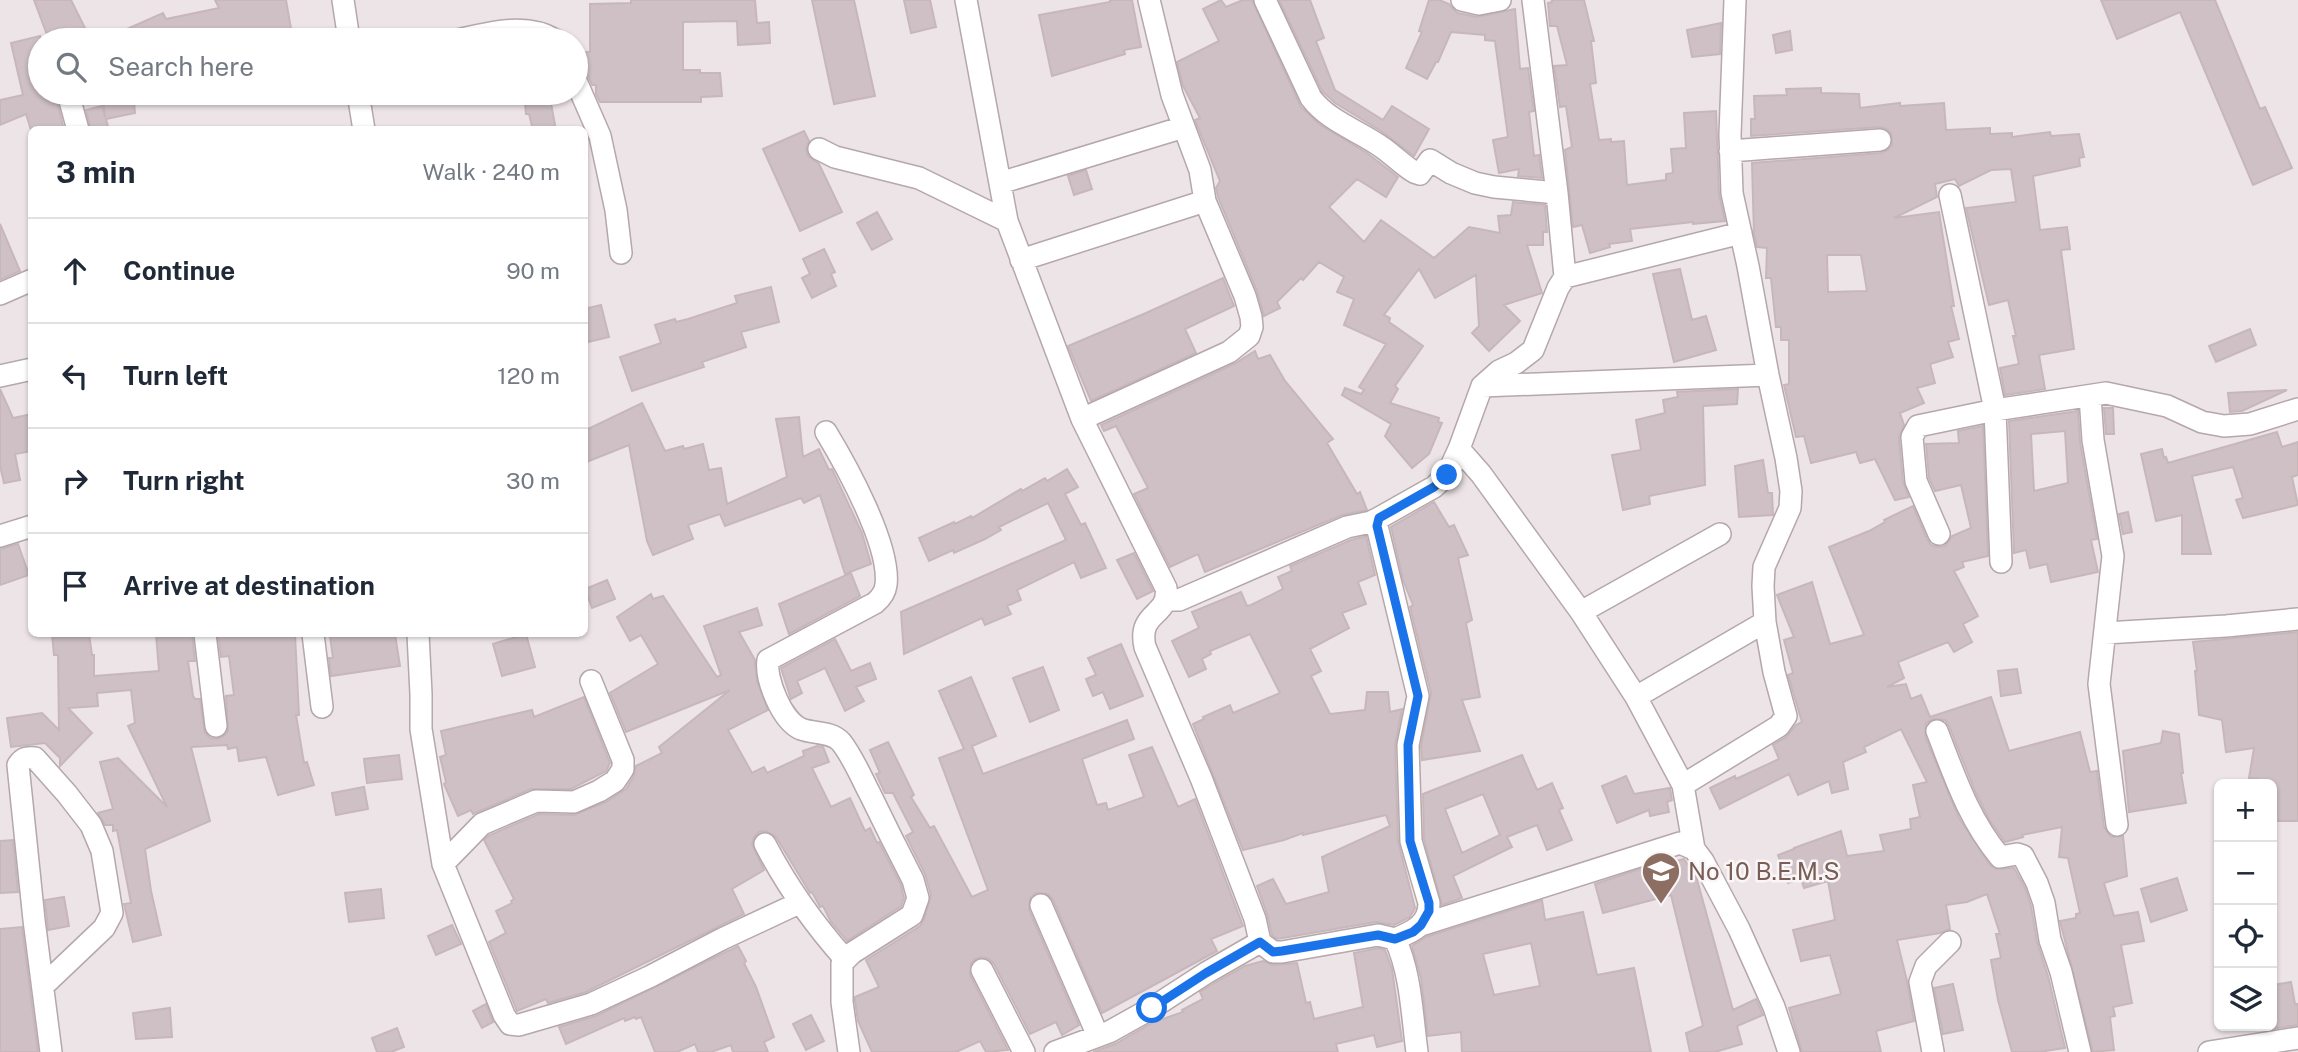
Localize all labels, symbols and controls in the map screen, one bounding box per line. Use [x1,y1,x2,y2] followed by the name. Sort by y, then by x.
[28,28,588,105] search box
[52,48,90,86] icon: search
[108,51,254,82] text: Search here
[56,154,135,190] text: 3 min
[423,158,560,185] text: Walk · 240 m
[56,252,94,290] icon: ahead
[123,255,235,286] text: Continue
[506,257,560,284] text: 90 m
[56,357,94,395] icon: left
[123,360,228,391] text: Turn left
[497,362,560,389] text: 120 m
[1431,459,1462,490] route end
[56,462,94,500] icon: right
[123,465,245,496] text: Turn right
[506,467,560,494] text: 30 m
[56,567,94,605] icon: arrive
[123,570,375,601] text: Arrive at destination
[2214,779,2277,1031] map controls
[2214,779,2277,842] button: +
[2214,842,2277,905] button: −
[1640,850,1682,905] school or university icon: No 10 B.E.M.S
[1688,857,1840,885] place label: No 10 B.E.M.S
[2214,905,2277,968] button: locate
[2214,968,2277,1031] button: layers
[1136,992,1167,1023] route start

